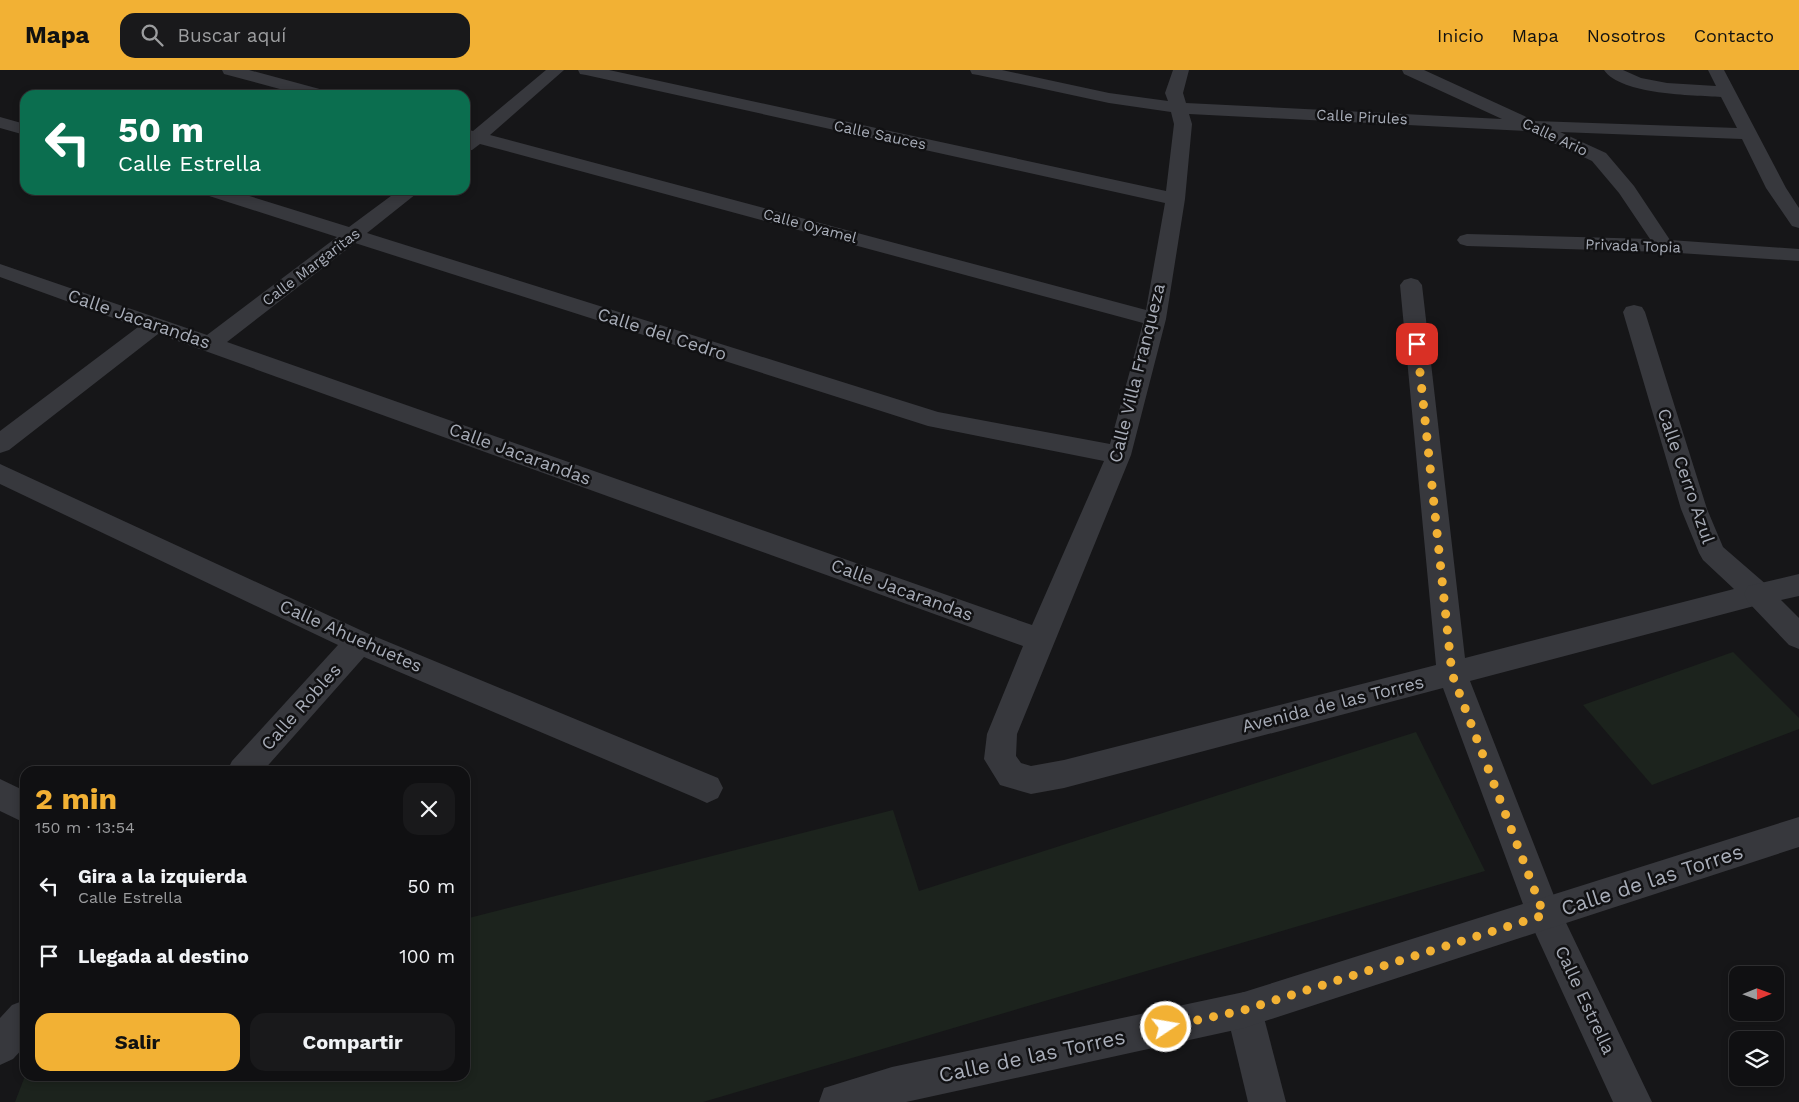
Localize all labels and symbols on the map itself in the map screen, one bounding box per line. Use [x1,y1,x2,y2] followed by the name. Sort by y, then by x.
[1316,106,1408,128] street label: Calle Pirules
[1519,114,1591,160] street label: Calle Ario
[832,116,928,154] street label: Calle Sauces
[761,205,859,247] street label: Calle Oyamel
[258,224,364,310] street label: Calle Margaritas
[1585,235,1682,257] street label: Privada Topia
[1104,281,1169,465] street label: Calle Villa Franqueza
[65,284,213,353] street label: Calle Jacarandas
[595,303,729,364] street label: Calle del Cedro
[1396,323,1438,365] pin
[1654,406,1720,547] street label: Calle Cerro Azul
[446,418,594,489] street label: Calle Jacarandas
[828,554,976,625] street label: Calle Jacarandas
[277,595,426,676] street label: Calle Ahuehuetes
[256,659,345,754] street label: Calle Robles
[1240,671,1426,736] street label: Avenida de las Torres
[1558,838,1746,921] street label: Calle de las Torres
[1551,942,1620,1057] street label: Calle Estrella
[1729,966,1784,1021] north arrow
[1139,1000,1191,1052] position arrow
[936,1024,1127,1087] street label: Calle de las Torres

